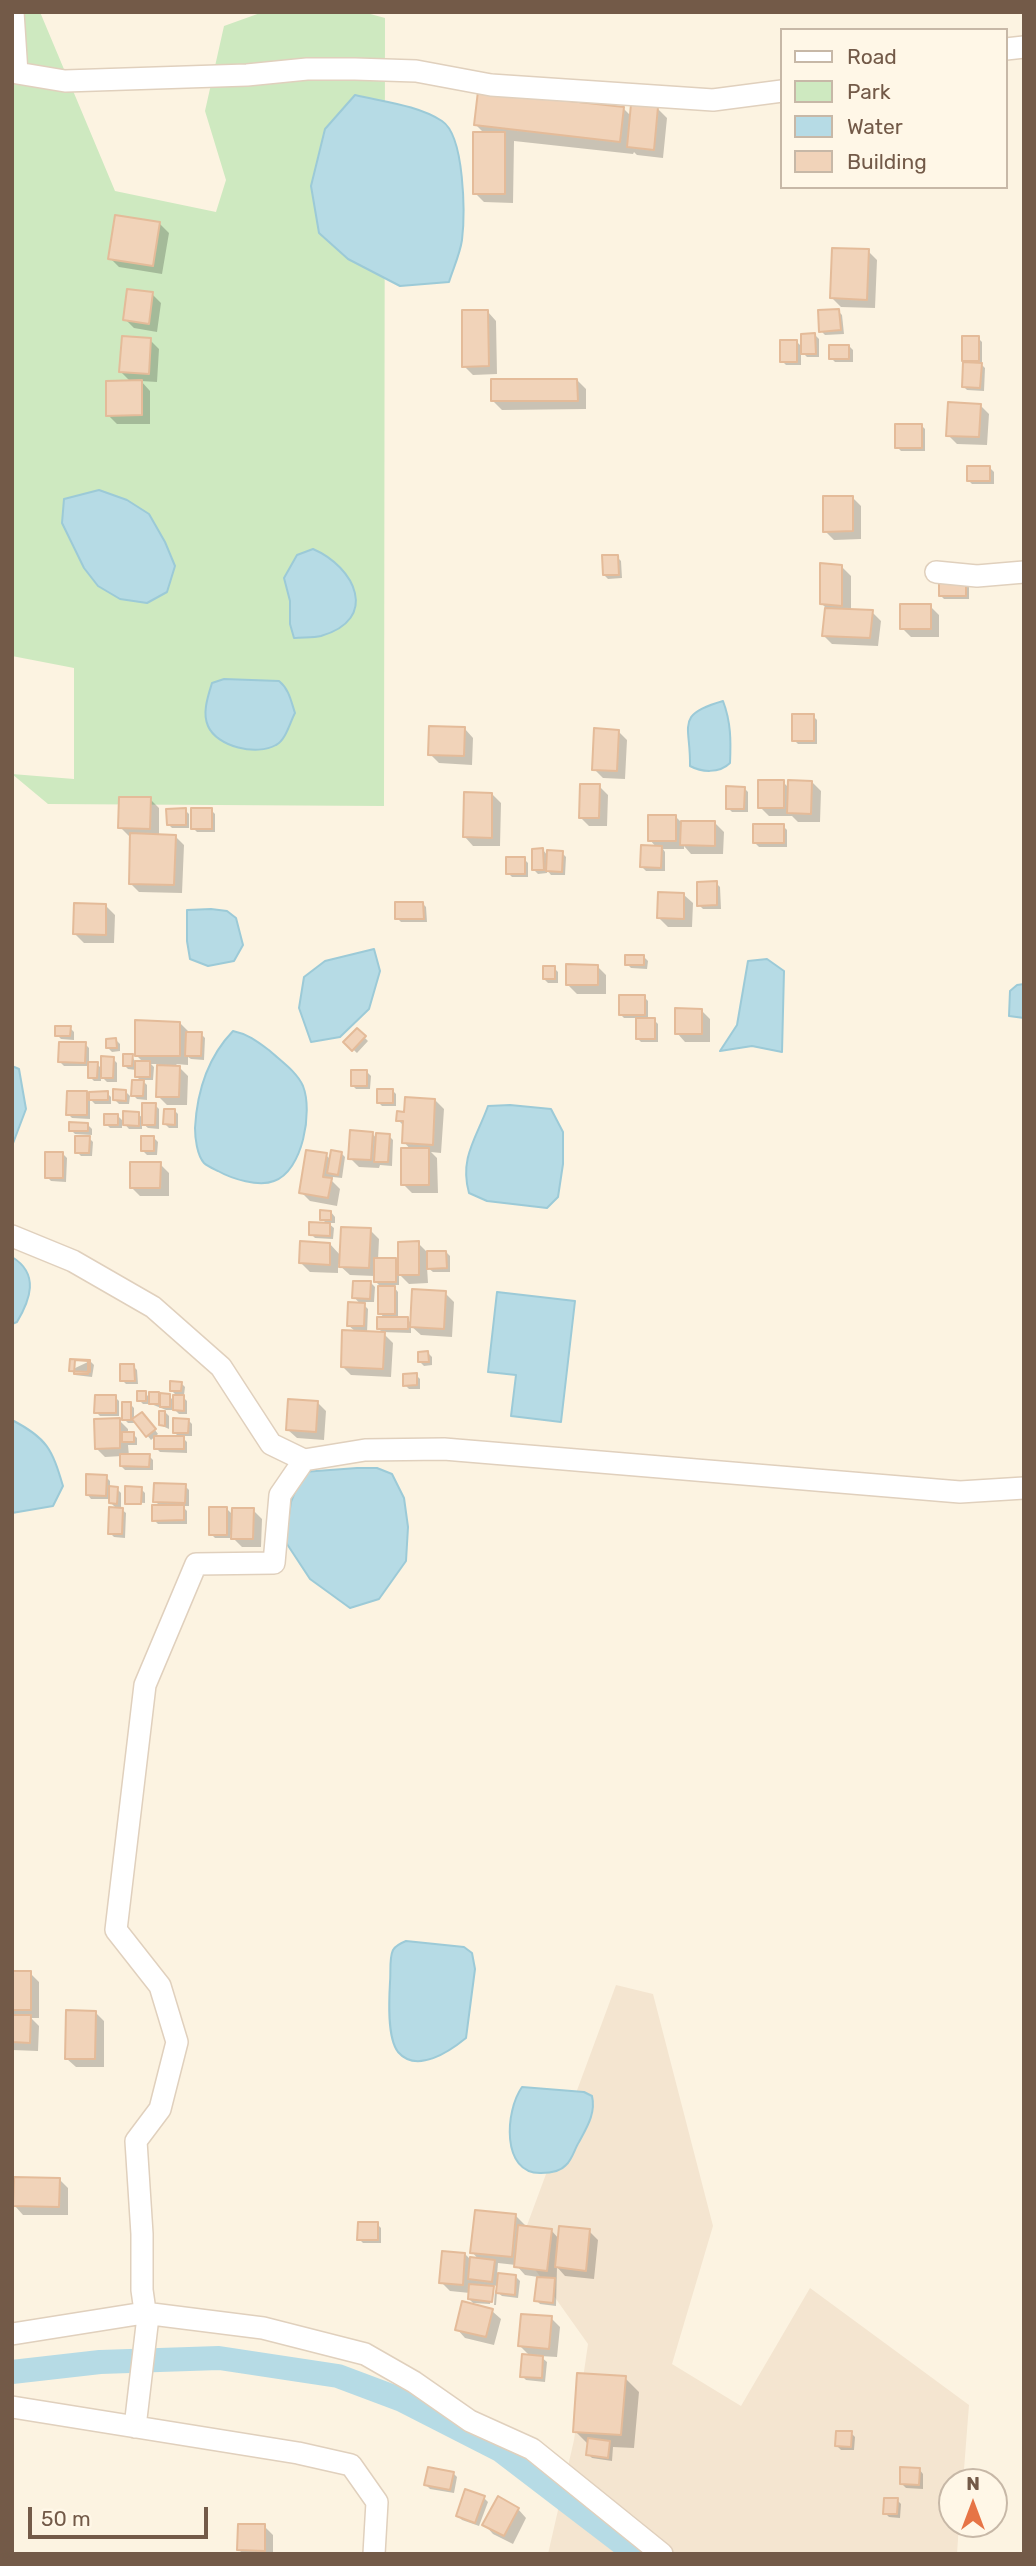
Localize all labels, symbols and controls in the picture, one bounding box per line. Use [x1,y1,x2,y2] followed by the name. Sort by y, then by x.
[780,28,1008,189] legend
[847,44,897,69] text: Road
[847,79,891,104] text: Park
[847,114,903,139] text: Water
[847,149,927,174] text: Building
[938,2468,1008,2538] north arrow
[966,2472,980,2495] text: N
[32,2492,212,2536] scale bar
[41,2506,91,2531] text: 50 m

